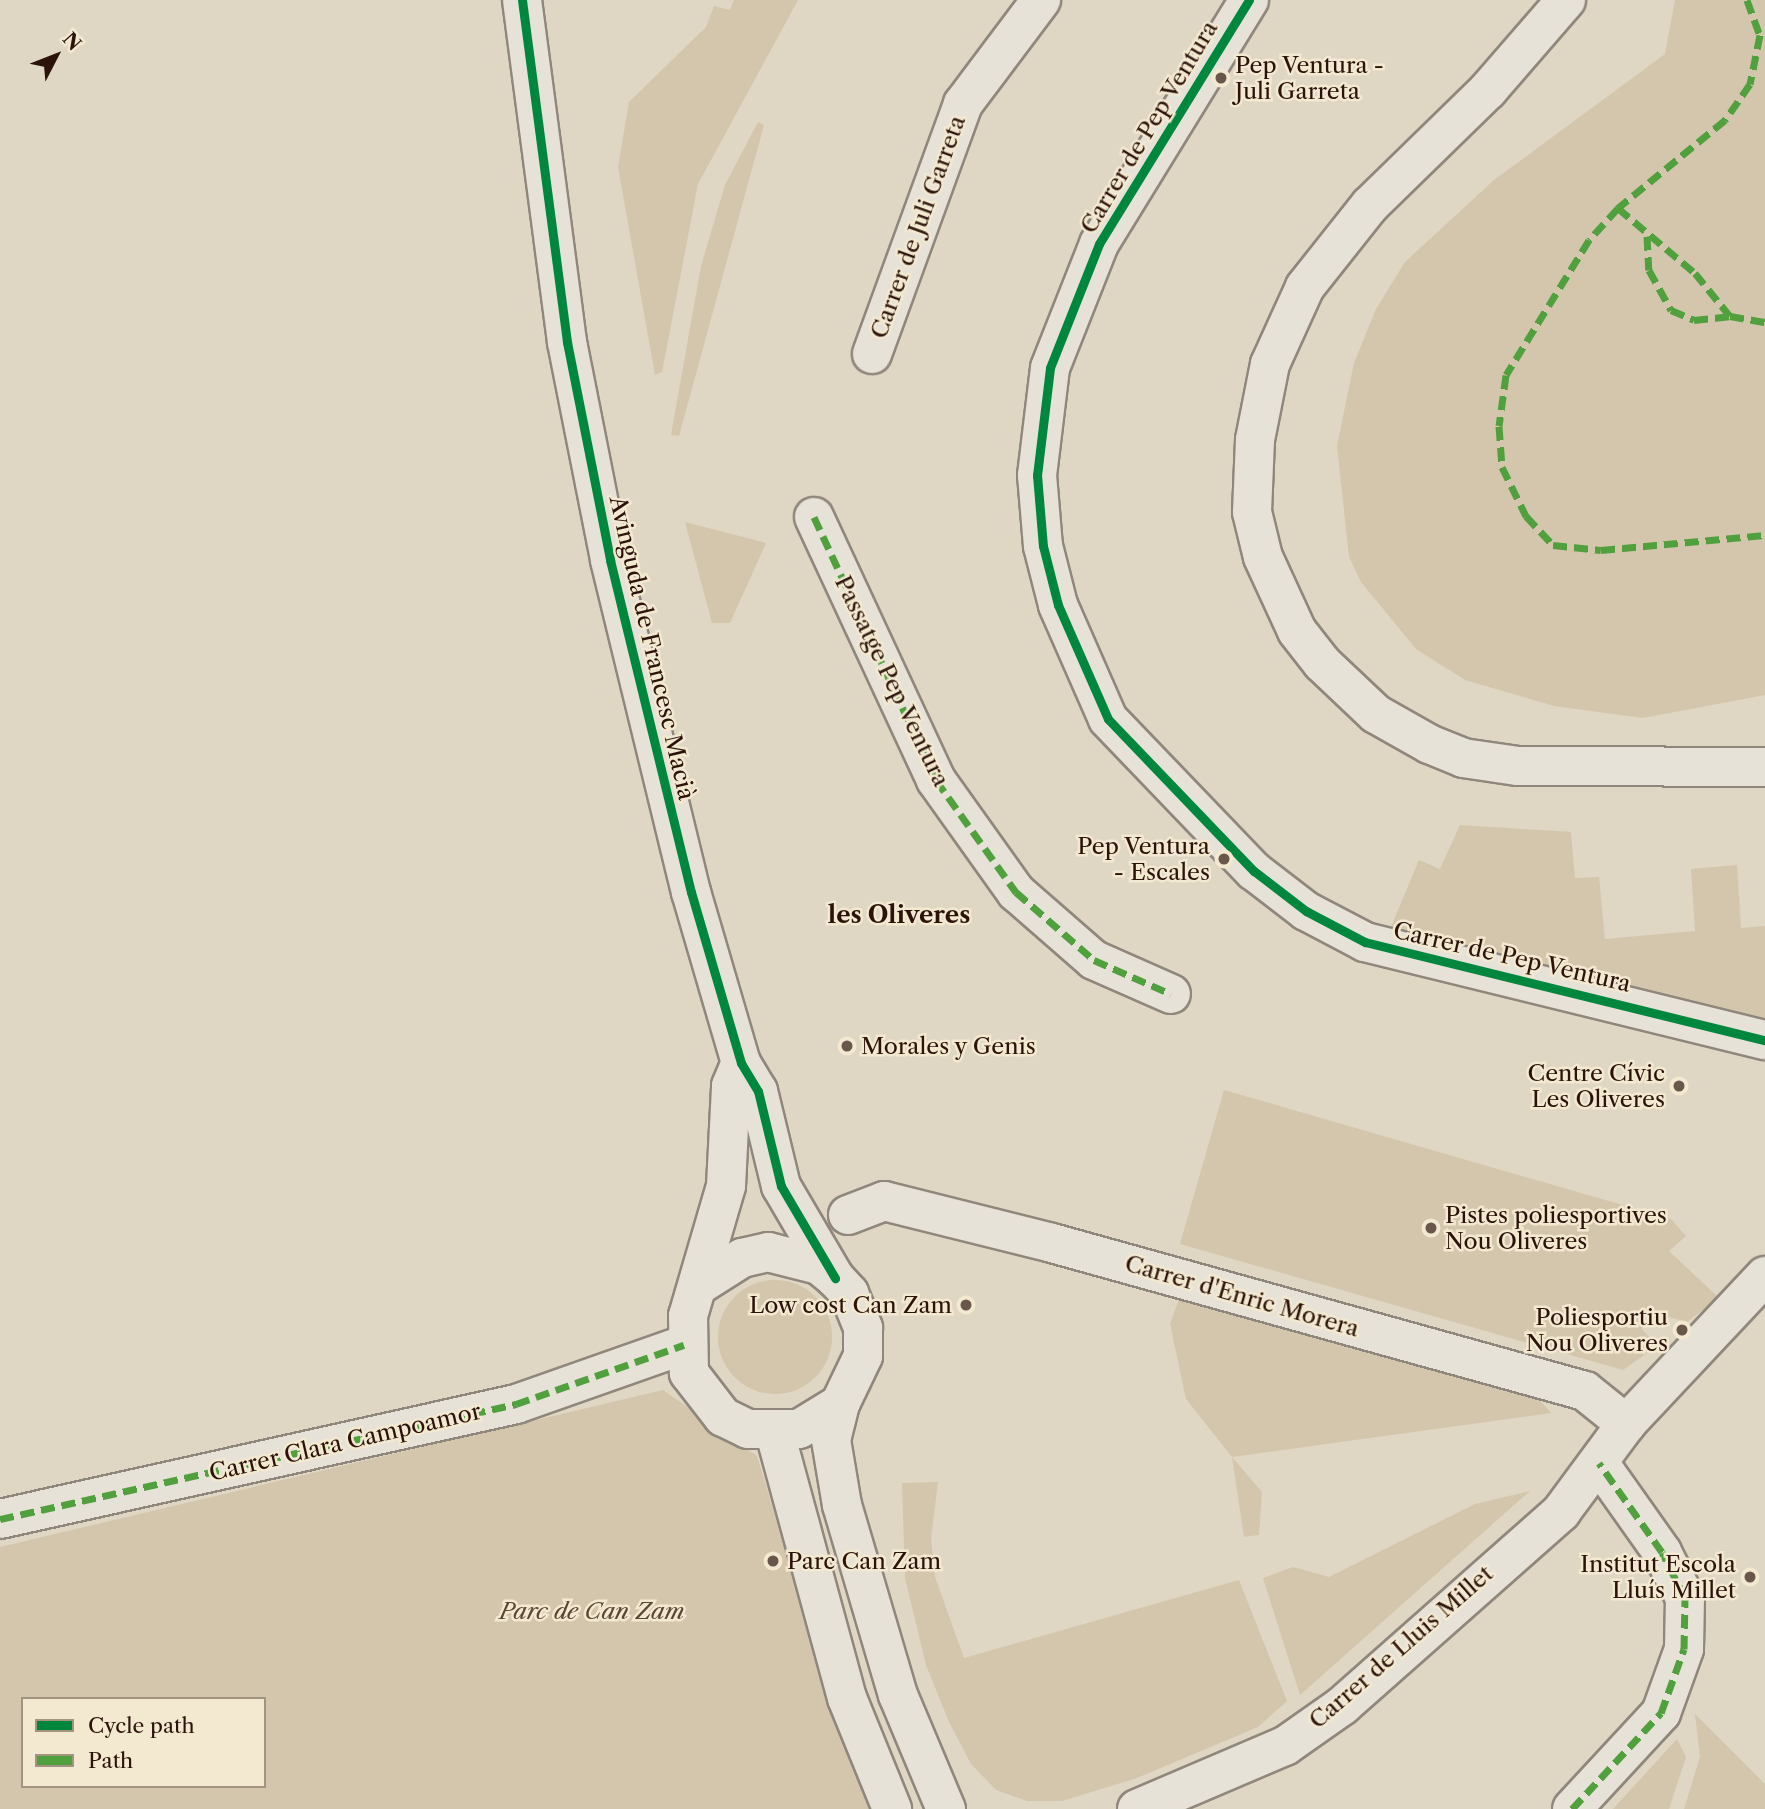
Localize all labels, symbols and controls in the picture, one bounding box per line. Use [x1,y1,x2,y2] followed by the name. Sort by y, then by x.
[1074,15,1224,239] street label: Carrer de Pep Ventura
[21,21,91,91] north arrow
[58,28,86,55] text: N
[1235,51,1385,105] place label: Pep Ventura - Juli Garreta
[1213,70,1229,86] marker: Pep Ventura - Juli Garreta
[865,112,971,342] street label: Carrer de Juli Garreta
[604,493,700,803] street label: Avinguda de Francesc Macià
[829,571,955,791] street label: Passatge Pep Ventura
[1076,832,1210,886] place label: Pep Ventura - Escales
[1216,851,1232,867] marker: Pep Ventura - Escales
[828,901,970,929] district label: les Oliveres
[1390,916,1634,998] street label: Carrer de Pep Ventura
[861,1032,1037,1060] place label: Morales y Genis
[839,1038,855,1054] marker: Morales y Genis
[1527,1059,1665,1113] place label: Centre Cívic Les Oliveres
[1671,1078,1687,1094] marker: Centre Cívic Les Oliveres
[1445,1201,1667,1255] place label: Pistes poliesportives Nou Oliveres
[1423,1220,1439,1236] marker: Pistes poliesportives Nou Oliveres
[1122,1249,1362,1343] street label: Carrer d'Enric Morera
[749,1291,952,1319] place label: Low cost Can Zam
[958,1297,974,1313] marker: Low cost Can Zam
[1526,1303,1668,1357] place label: Poliesportiu Nou Oliveres
[1674,1322,1690,1338] marker: Poliesportiu Nou Oliveres
[206,1397,484,1487] street label: Carrer Clara Campoamor
[787,1547,941,1575] place label: Parc Can Zam
[1580,1550,1736,1604] place label: Institut Escola Lluís Millet
[765,1553,781,1569] marker: Parc Can Zam
[1303,1560,1499,1734] street label: Carrer de Lluis Millet
[1742,1569,1758,1585] marker: Institut Escola Lluís Millet
[499,1597,685,1625] park label: Parc de Can Zam
[21,1697,266,1788] legend
[88,1713,195,1738] text: Cycle path
[88,1748,133,1773] text: Path

